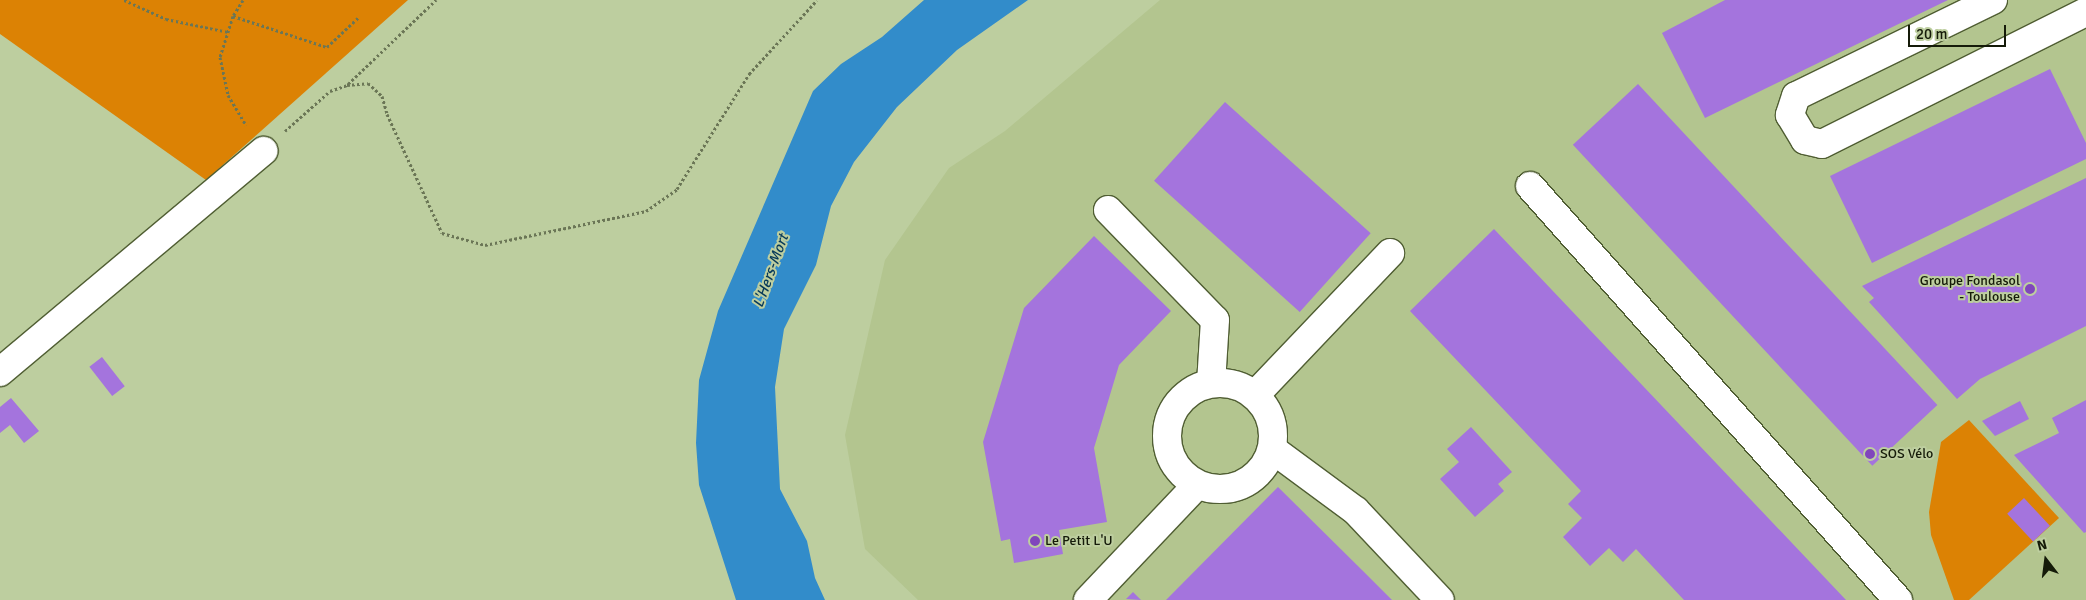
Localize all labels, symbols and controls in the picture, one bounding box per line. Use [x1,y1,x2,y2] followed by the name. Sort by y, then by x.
[1911,15,2008,47] scale bar
[1916,25,1947,43] text: 20 m
[749,232,793,310] water label: L'Hers-Mort
[1920,273,2020,306] place label: Groupe Fondasol - Toulouse
[2024,283,2036,295] marker: Groupe Fondasol - Toulouse
[1880,446,1933,462] place label: SOS Vélo
[1864,448,1876,460] marker: SOS Vélo
[1045,533,1113,549] place label: Le Petit L'U
[1029,535,1041,547] marker: Le Petit L'U
[2021,535,2071,585] north arrow
[2035,536,2049,555] text: N

